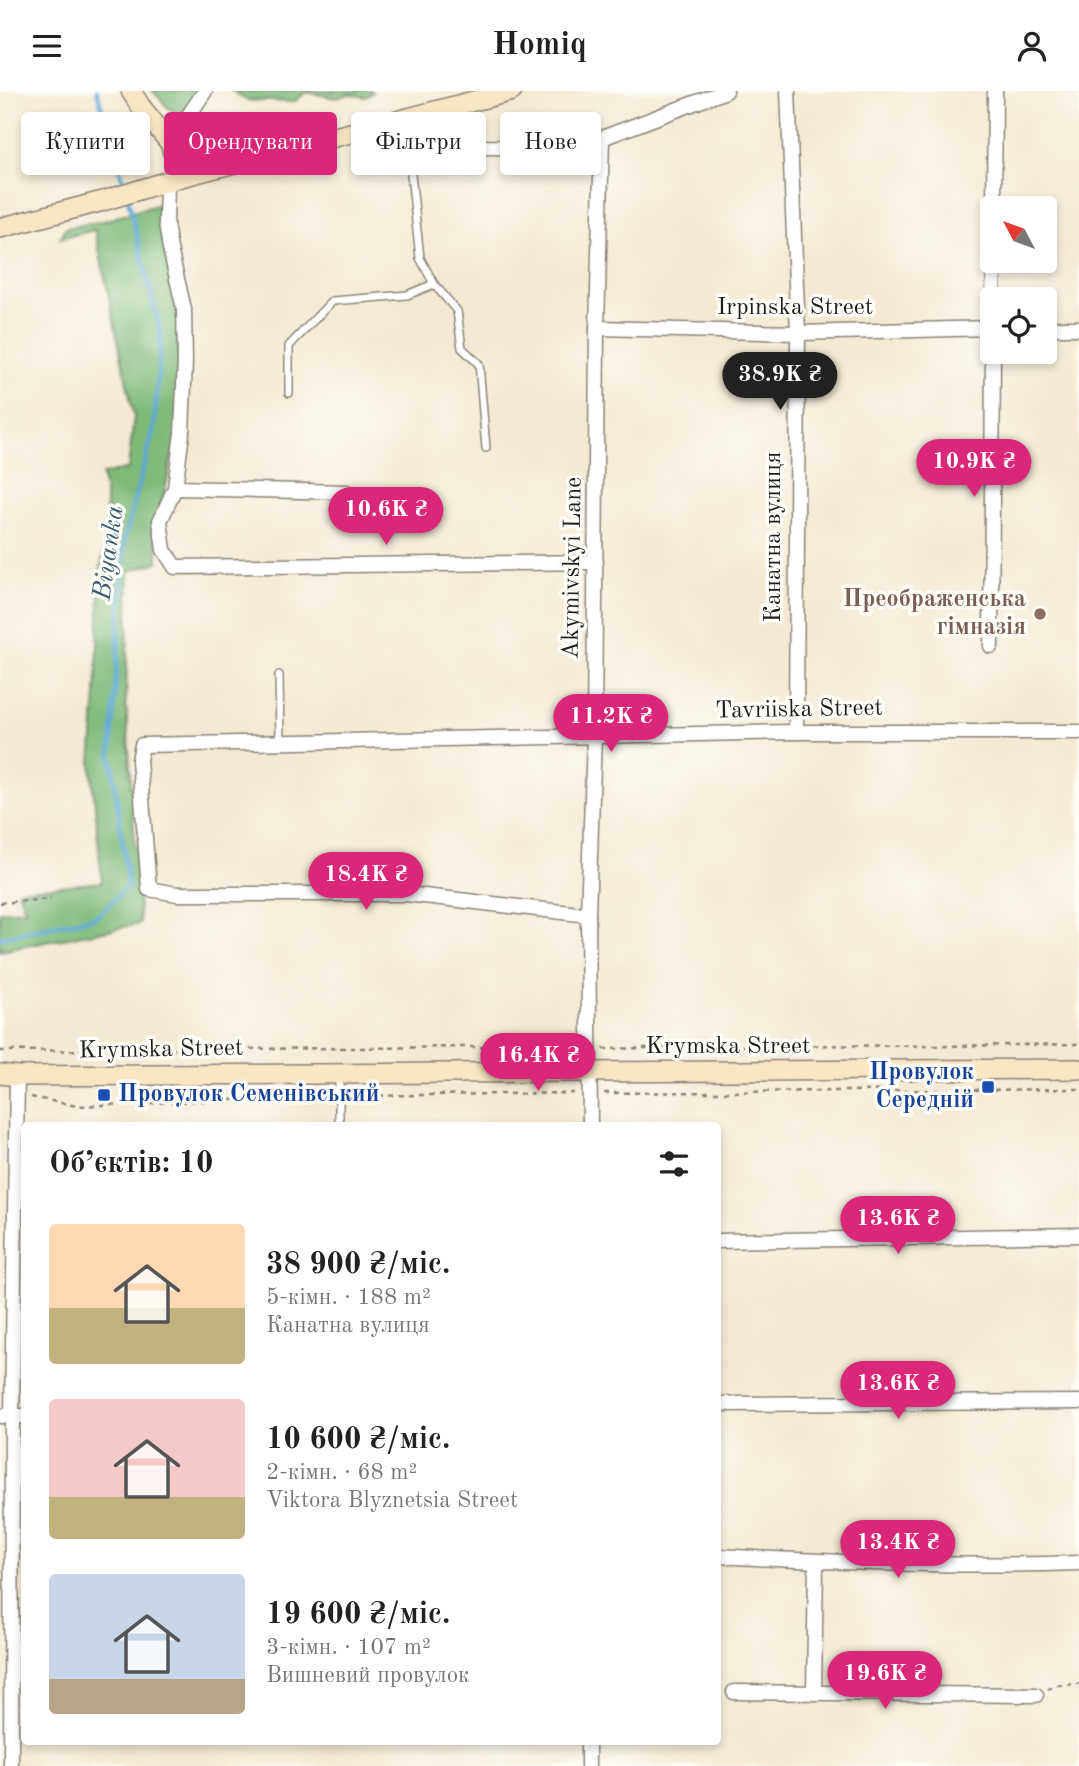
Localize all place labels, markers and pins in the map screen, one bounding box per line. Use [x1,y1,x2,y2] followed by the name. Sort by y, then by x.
[715,353,845,412] pin: 38.9K ₴
[909,439,1039,499] pin: 10.9K ₴
[321,487,451,547] pin: 10.6K ₴
[843,588,1026,640] place label: Преображенська гімназія
[1032,606,1048,622] marker: Преображенська гімназія
[546,695,676,754] pin: 11.2K ₴
[301,853,431,912] pin: 18.4K ₴
[473,1033,603,1093] pin: 16.4K ₴
[869,1061,974,1113] place label: Провулок Середній
[980,1079,996,1095] marker: Провулок Середній
[118,1083,379,1107] place label: Провулок Семенівський
[96,1087,112,1103] marker: Провулок Семенівський
[833,1197,963,1256] pin: 13.6K ₴
[833,1361,963,1421] pin: 13.6K ₴
[833,1521,963,1580] pin: 13.4K ₴
[820,1651,950,1711] pin: 19.6K ₴

